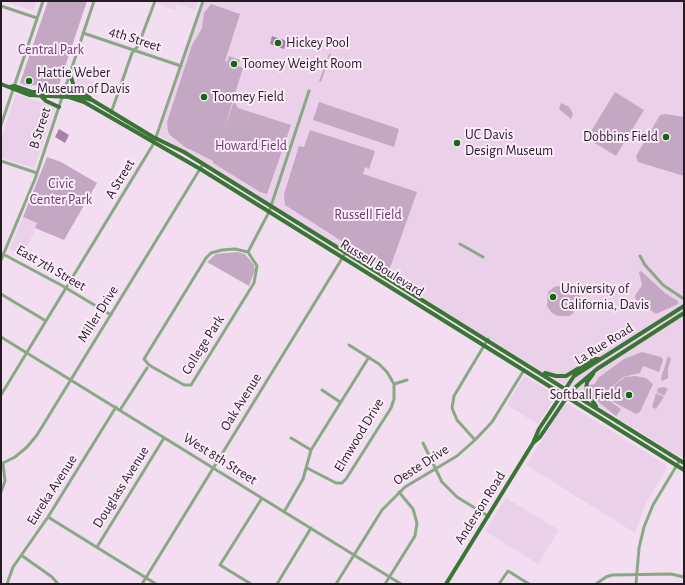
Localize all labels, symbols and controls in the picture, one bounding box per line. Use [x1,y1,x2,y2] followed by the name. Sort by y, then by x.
[107,23,163,55] street label: 4th Street
[286,35,349,51] place label: Hickey Pool
[273,38,283,48] marker: Hickey Pool
[18,42,84,58] park label: Central Park
[242,56,362,72] place label: Toomey Weight Room
[229,59,239,69] marker: Toomey Weight Room
[37,65,130,98] place label: Hattie Weber Museum of Davis
[24,76,34,86] marker: Hattie Weber Museum of Davis
[212,89,284,105] place label: Toomey Field
[199,92,209,102] marker: Toomey Field
[25,105,55,151] street label: B Street
[465,127,553,160] place label: UC Davis Design Museum
[583,129,658,145] place label: Dobbins Field
[661,132,671,142] marker: Dobbins Field
[215,138,287,154] park label: Howard Field
[452,138,462,148] marker: UC Davis Design Museum
[102,156,138,202] street label: A Street
[30,176,92,208] park label: Civic Center Park
[334,207,402,223] park label: Russell Field
[337,236,427,300] street label: Russell Boulevard
[13,241,89,295] street label: East 7th Street
[561,281,649,314] place label: University of California, Davis
[74,283,122,345] street label: Miller Drive
[548,292,558,302] marker: University of California, Davis
[178,312,228,378] street label: College Park
[572,319,636,369] street label: La Rue Road
[217,370,265,434] street label: Oak Avenue
[550,387,621,403] place label: Softball Field
[624,390,634,400] marker: Softball Field
[330,395,388,475] street label: Elmwood Drive
[180,430,260,488] street label: West 8th Street
[390,441,452,489] street label: Oeste Drive
[89,443,153,531] street label: Douglass Avenue
[23,452,81,528] street label: Eureka Avenue
[451,468,509,548] street label: Anderson Road

